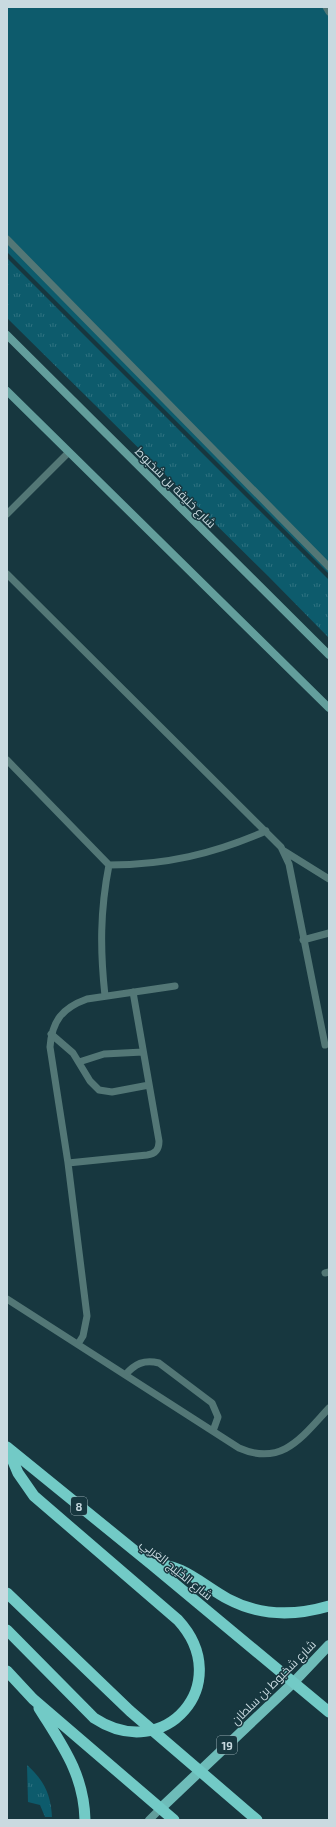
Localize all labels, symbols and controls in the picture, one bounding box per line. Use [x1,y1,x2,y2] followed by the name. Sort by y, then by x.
[131,444,219,532] street label: شارع خليفة بن شخبوط
[71,1497,87,1515] road number: 8
[136,1536,216,1605] street label: شارع الخَلِيج العَربِي
[228,1637,320,1729] street label: شارع شخبوط بن سلطان
[217,1736,237,1754] road number: 19

